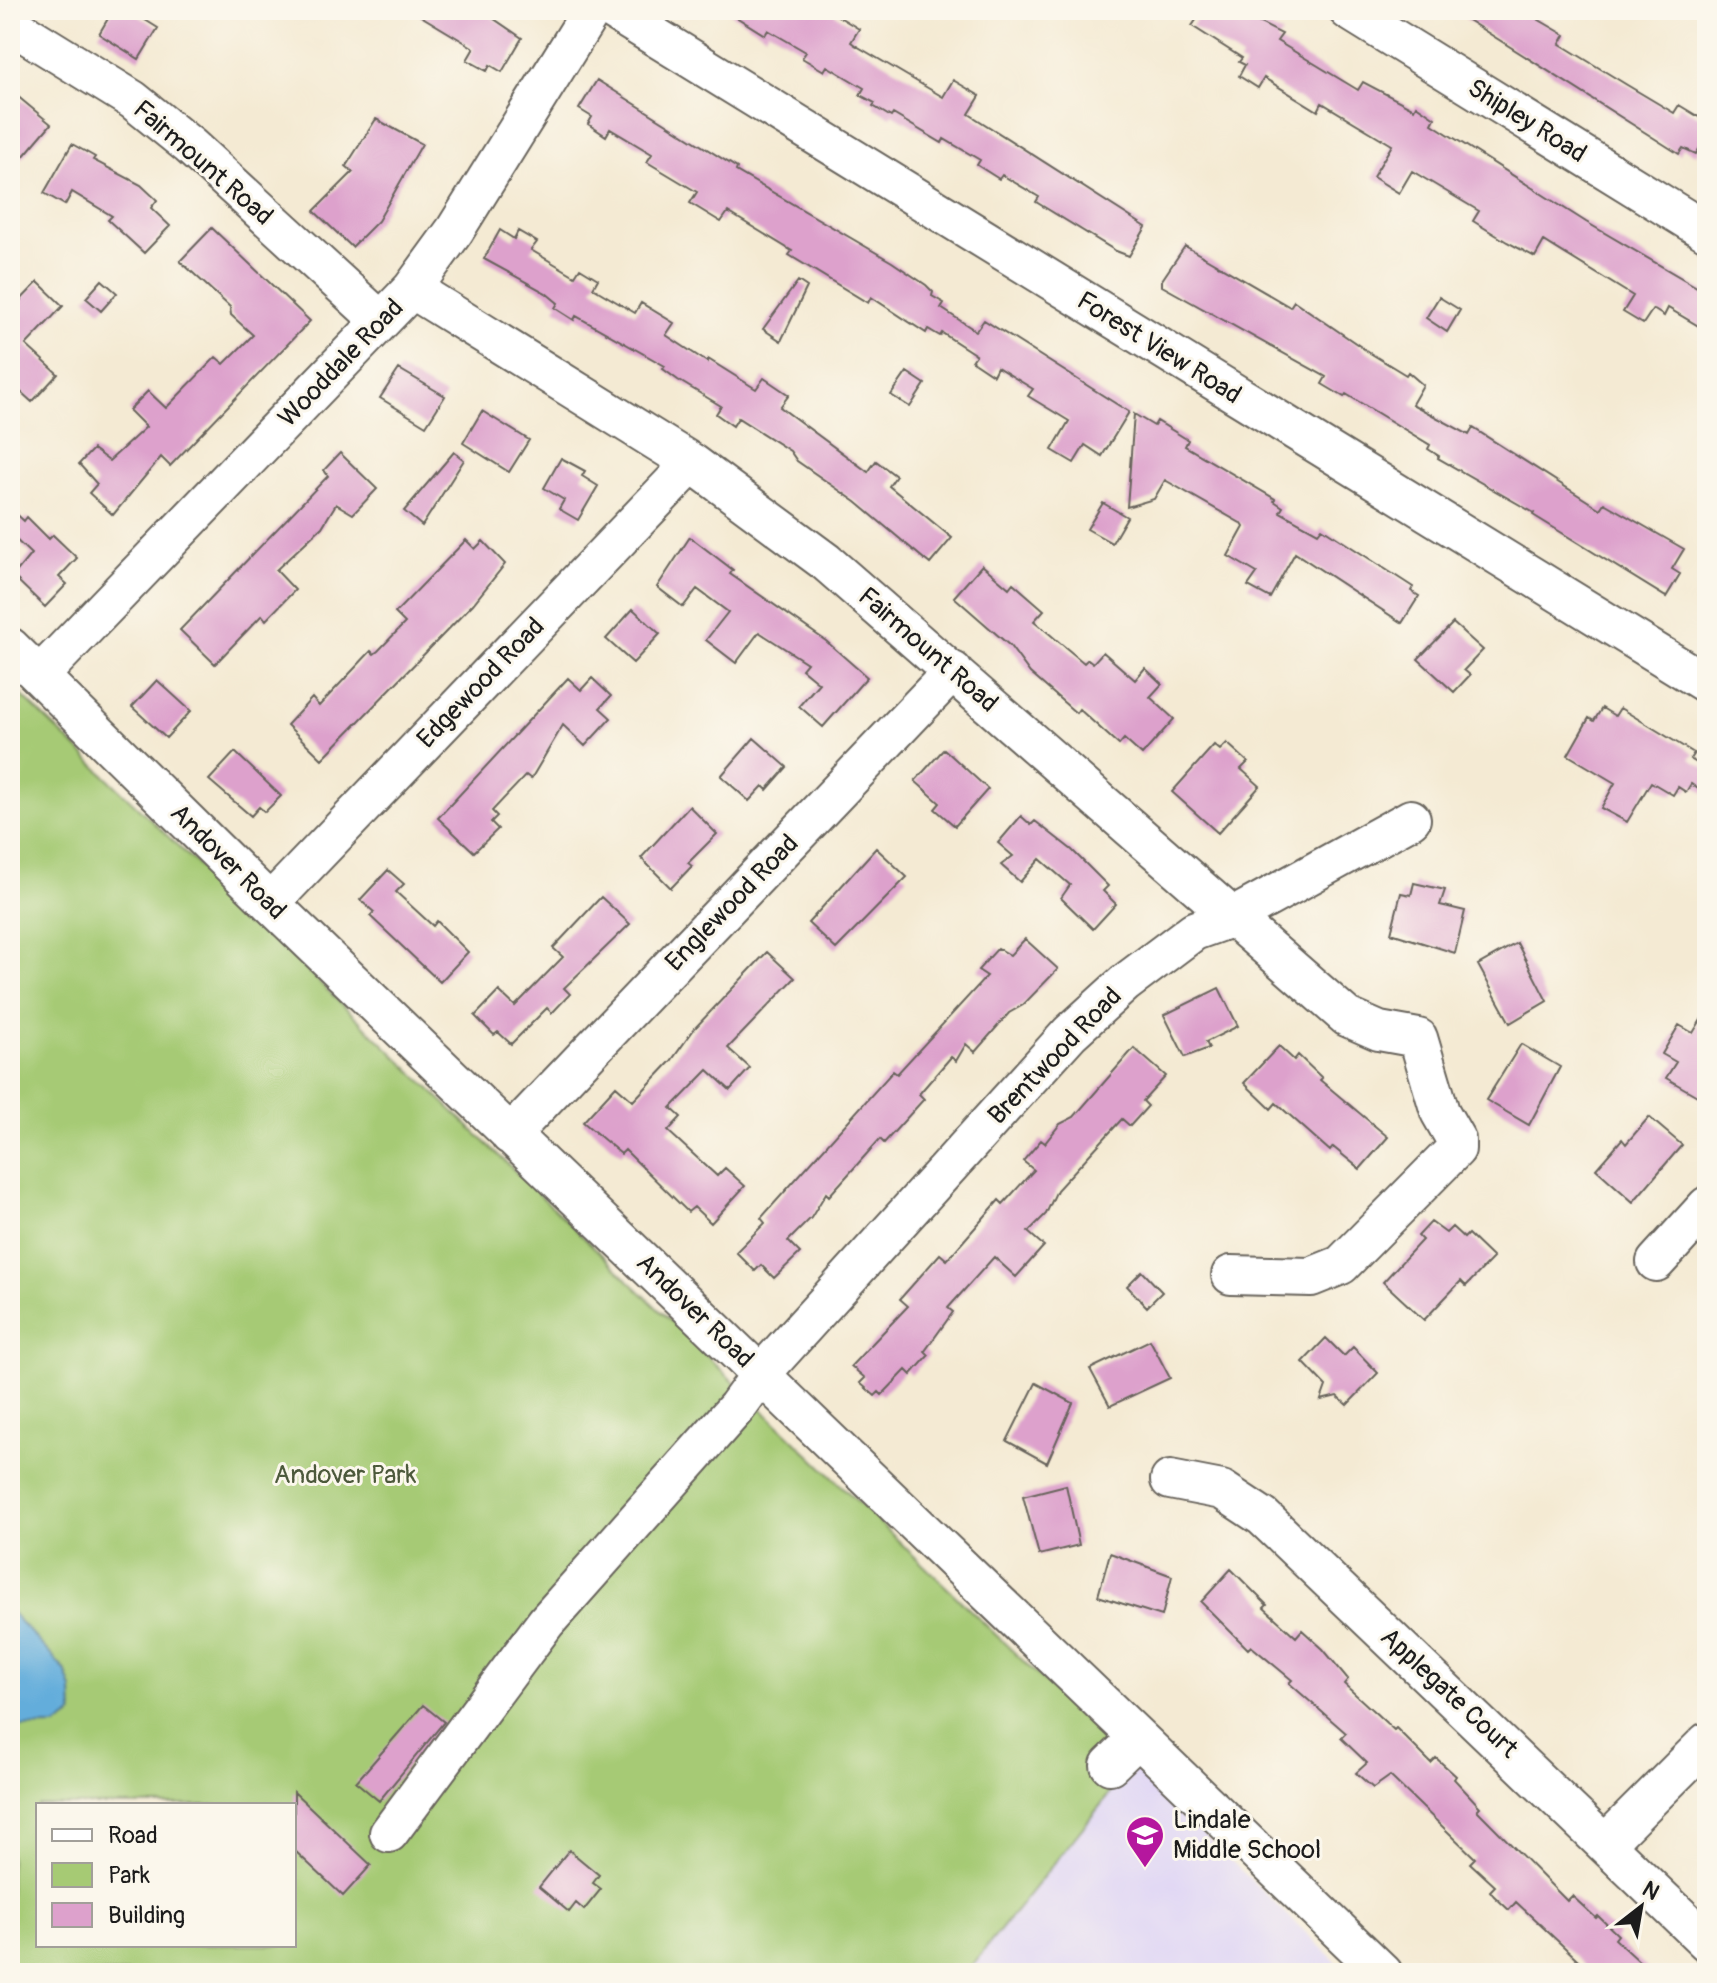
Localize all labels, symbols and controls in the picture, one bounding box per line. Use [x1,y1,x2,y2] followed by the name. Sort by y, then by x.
[1462,72,1592,170] street label: Shipley Road
[127,94,279,232] street label: Fairmount Road
[1071,285,1247,411] street label: Forest View Road
[272,292,410,434] street label: Wooddale Road
[852,581,1004,719] street label: Fairmount Road
[411,611,551,755] street label: Edgewood Road
[163,797,293,927] street label: Andover Road
[659,828,805,978] street label: Englewood Road
[982,981,1128,1131] street label: Brentwood Road
[630,1247,760,1375] street label: Andover Road
[274,1459,417,1491] park label: Andover Park
[1374,1621,1525,1765] street label: Applegate Court
[36,1803,296,1947] legend
[1173,1804,1321,1866] place label: Lindale Middle School
[1124,1814,1166,1869] school or university icon: Lindale Middle School
[108,1821,158,1850] text: Road
[108,1861,150,1890] text: Park
[1601,1867,1681,1947] north arrow
[1637,1875,1664,1907] text: N
[108,1901,185,1930] text: Building

